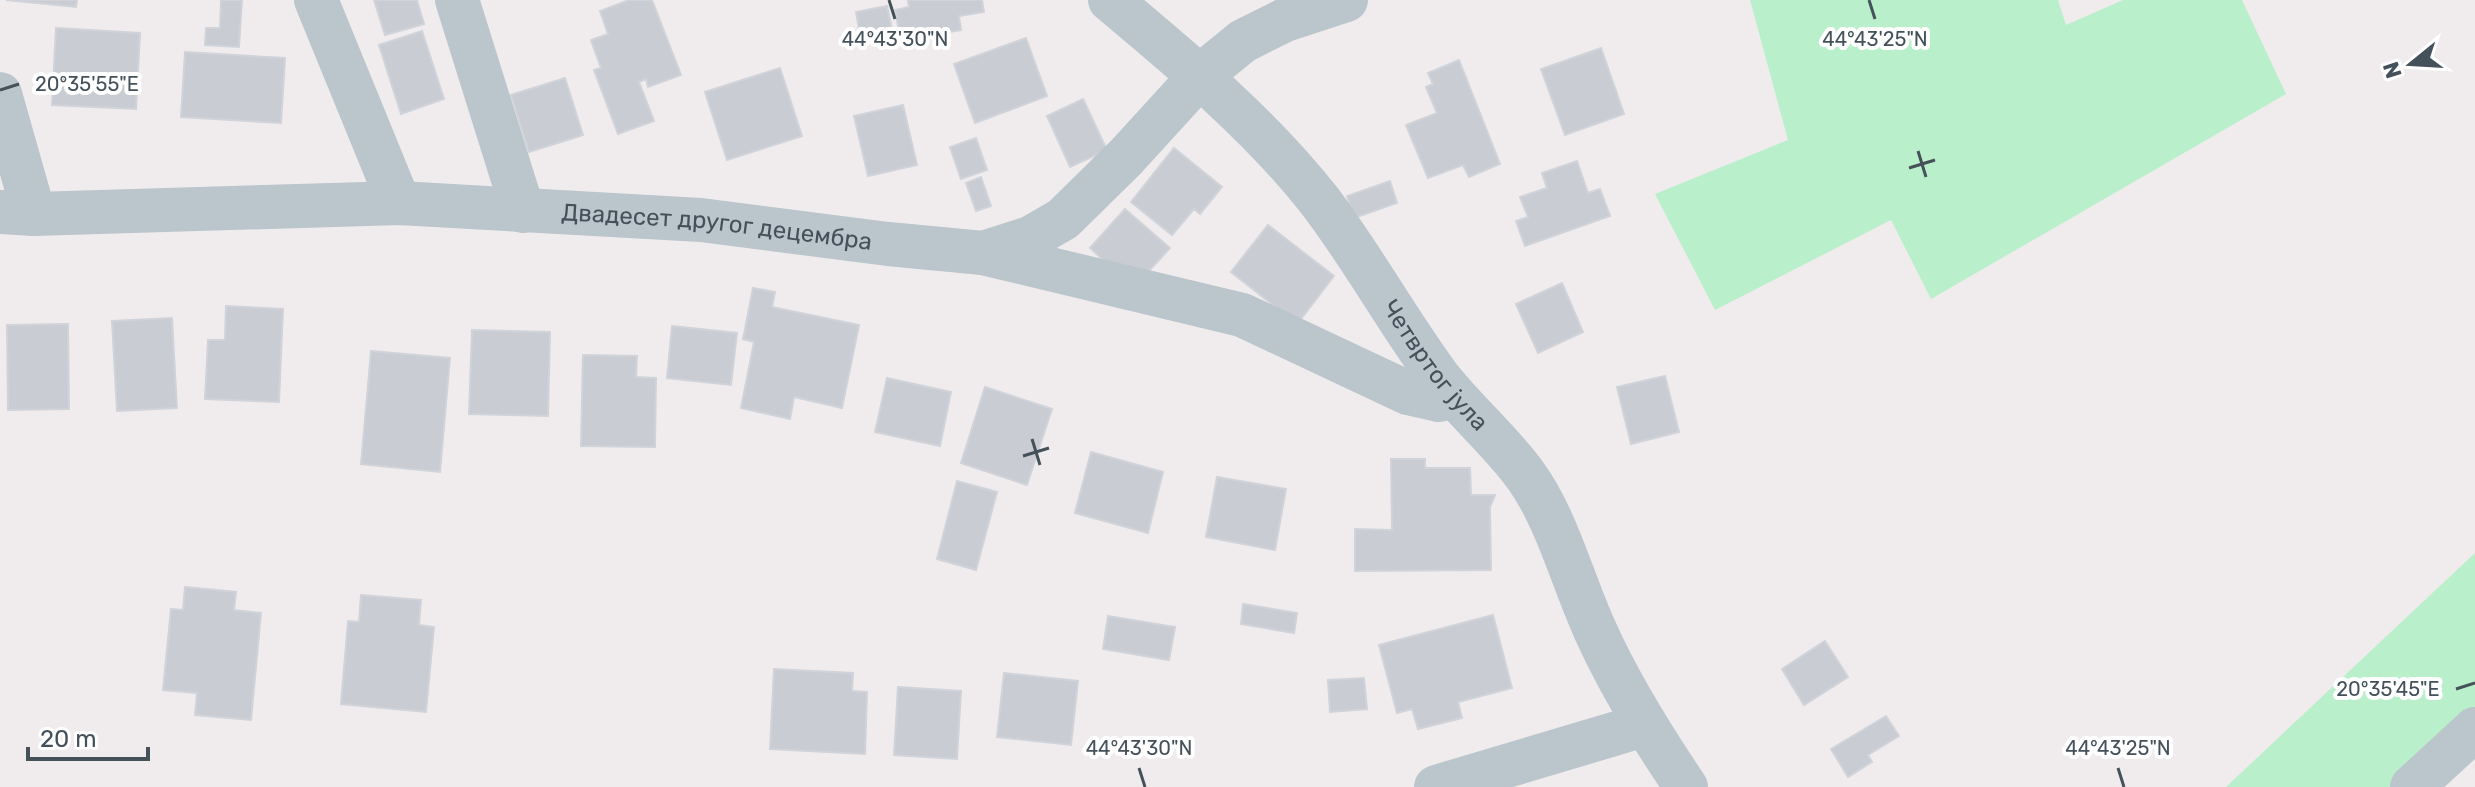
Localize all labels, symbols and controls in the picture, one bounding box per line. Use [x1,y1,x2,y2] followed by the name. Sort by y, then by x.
[2371,24,2451,104] north arrow
[842,27,948,51] text: 44°43'30"N
[1822,27,1928,51] text: 44°43'25"N
[2377,58,2408,82] text: N
[35,72,139,96] text: 20°35'55"E
[561,198,874,256] street label: Двадесет другог децембра
[1376,295,1494,437] street label: Четвртог јула
[2336,677,2440,701] text: 20°35'45"E
[28,711,148,761] scale bar
[40,725,97,753] text: 20 m
[1086,736,1192,760] text: 44°43'30"N
[2065,736,2171,760] text: 44°43'25"N

